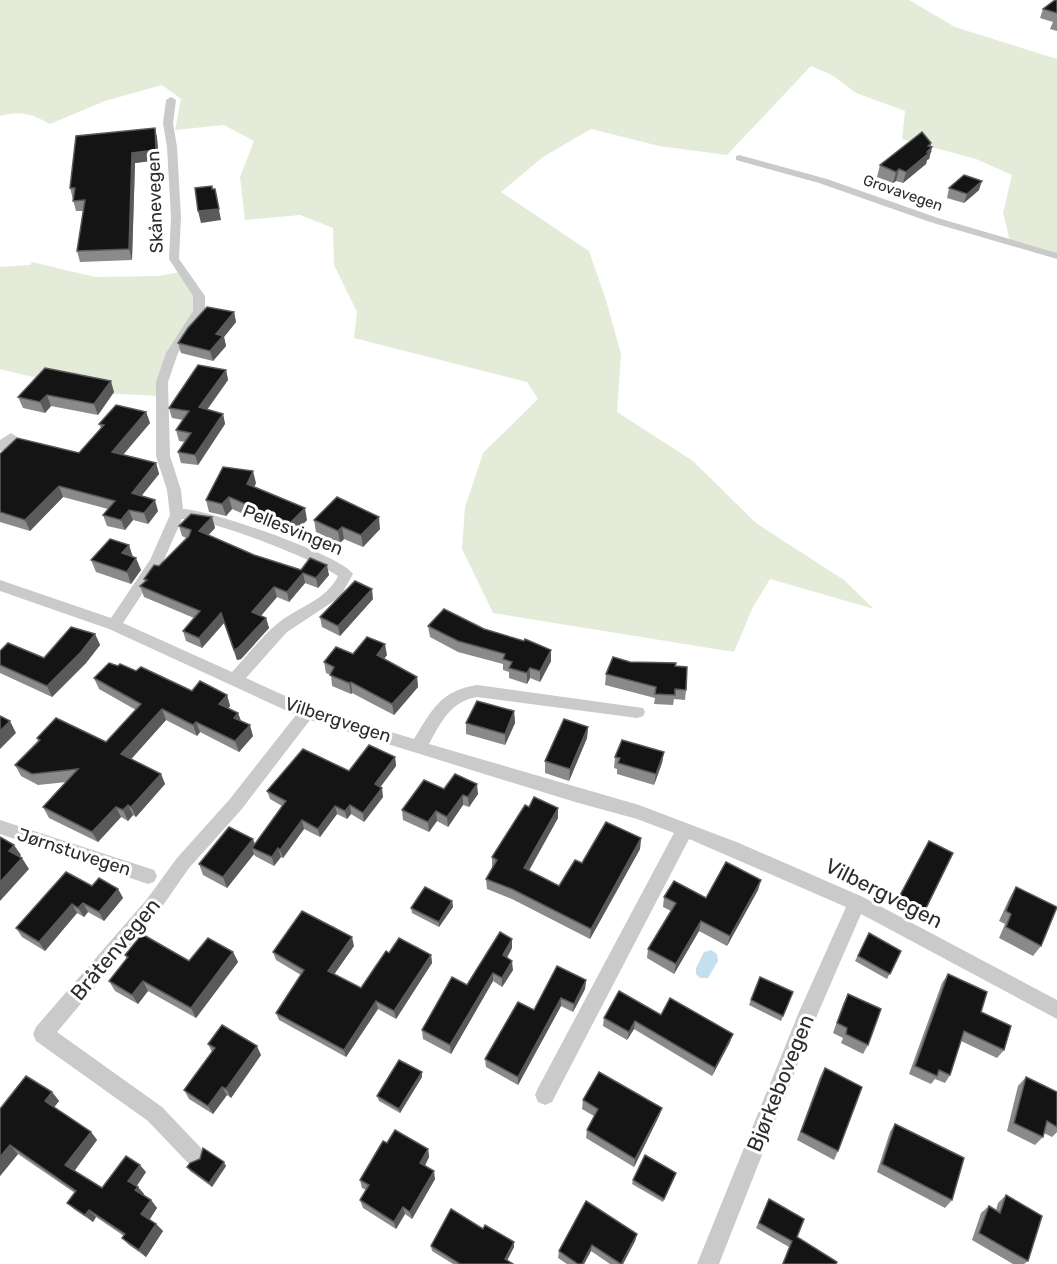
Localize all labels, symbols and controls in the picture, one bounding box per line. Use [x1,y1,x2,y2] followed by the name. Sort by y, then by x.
[142,150,168,254] street label: Skånevegen
[861,171,945,215] street label: Grovavegen
[240,500,346,560] street label: Pellesvingen
[282,693,394,747] street label: Vilbergvegen
[14,823,134,881] street label: Jørnstuvegen
[821,853,947,933] street label: Vilbergvegen
[65,893,165,1005] street label: Bråtenvegen
[741,1011,819,1155] street label: Bjørkebovegen

